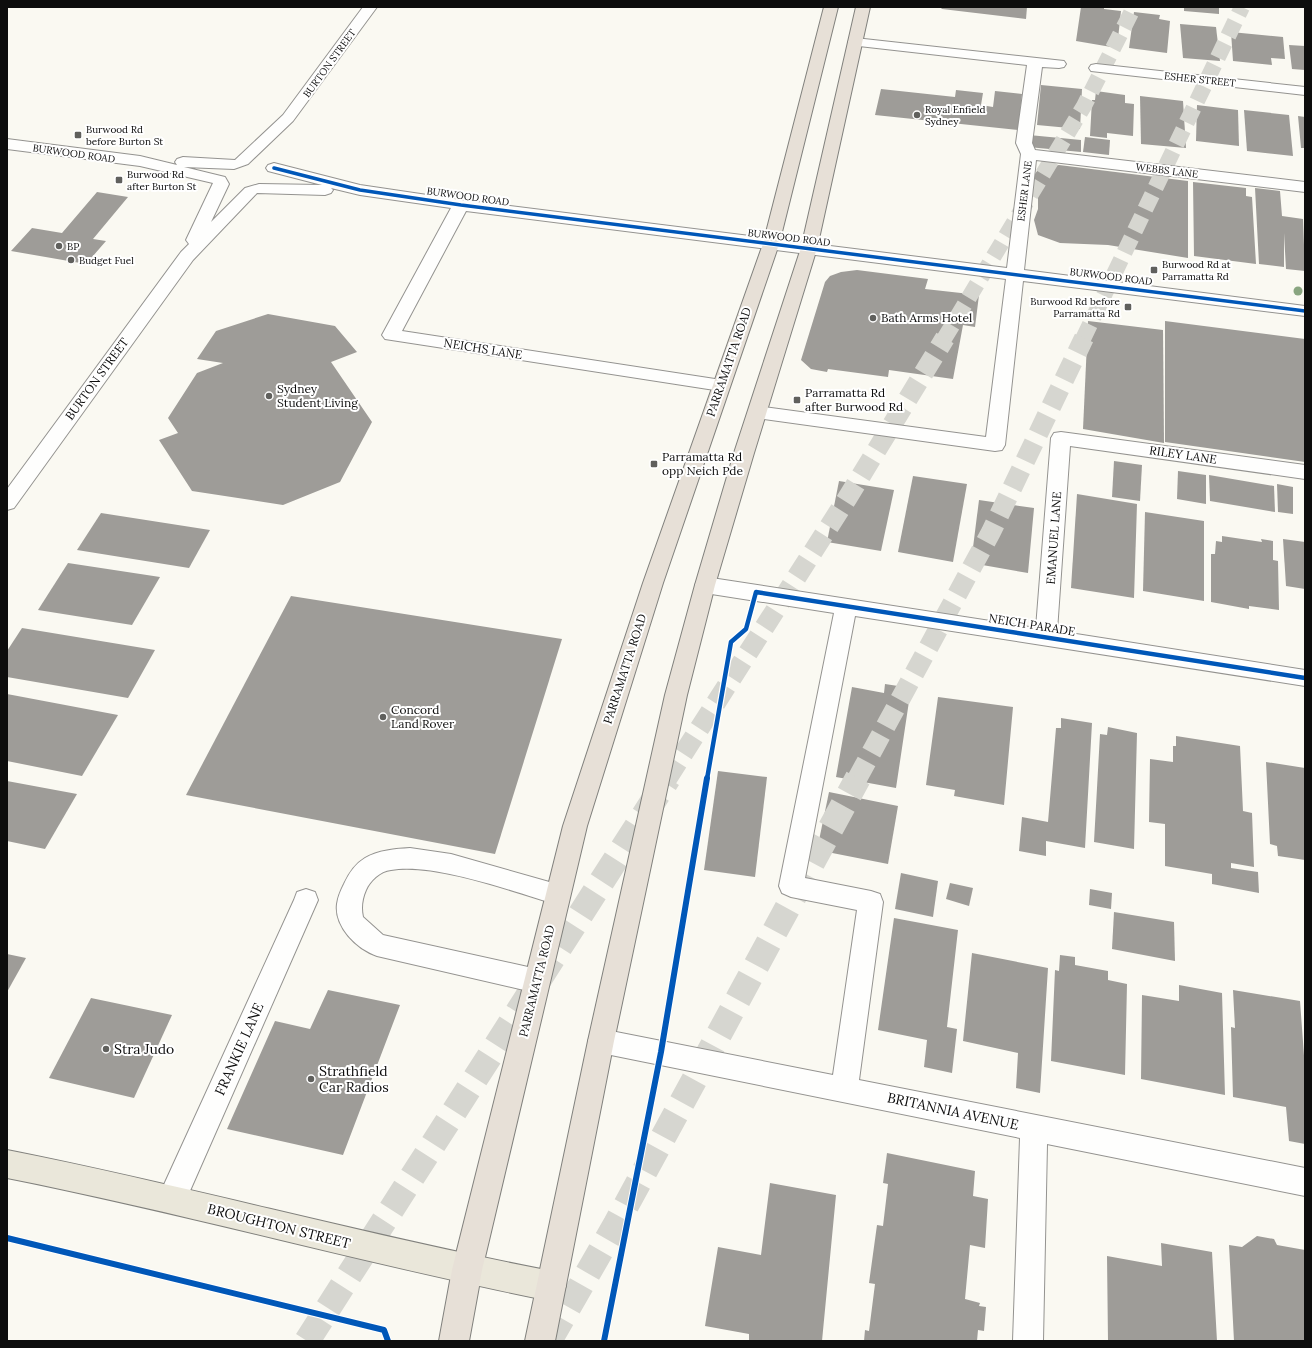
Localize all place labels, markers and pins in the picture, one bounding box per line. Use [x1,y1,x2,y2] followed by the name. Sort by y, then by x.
[925,103,985,128] place label: Royal Enfield Sydney
[912,110,922,120] marker: Royal Enfield Sydney
[86,123,163,148] place label: Burwood Rd before Burton St
[73,130,83,140] marker: Burwood Rd before Burton St
[127,168,196,193] place label: Burwood Rd after Burton St
[114,175,124,185] marker: Burwood Rd after Burton St
[67,240,79,253] place label: BP
[54,241,64,251] marker: BP
[79,254,134,267] place label: Budget Fuel
[66,255,76,265] marker: Budget Fuel
[1162,258,1231,283] place label: Burwood Rd at Parramatta Rd
[1149,265,1159,275] marker: Burwood Rd at Parramatta Rd
[1030,295,1121,320] place label: Burwood Rd before Parramatta Rd
[1123,302,1133,312] marker: Burwood Rd before Parramatta Rd
[881,310,972,325] place label: Bath Arms Hotel
[868,313,878,323] marker: Bath Arms Hotel
[277,381,358,410] place label: Sydney Student Living
[805,385,903,414] place label: Parramatta Rd after Burwood Rd
[264,391,274,401] marker: Sydney Student Living
[792,395,802,405] marker: Parramatta Rd after Burwood Rd
[662,449,743,478] place label: Parramatta Rd opp Neich Pde
[649,459,659,469] marker: Parramatta Rd opp Neich Pde
[391,702,455,731] place label: Concord Land Rover
[378,712,388,722] marker: Concord Land Rover
[114,1040,174,1058] place label: Stra Judo
[101,1044,111,1054] marker: Stra Judo
[319,1062,389,1096] place label: Strathfield Car Radios
[306,1074,316,1084] marker: Strathfield Car Radios

